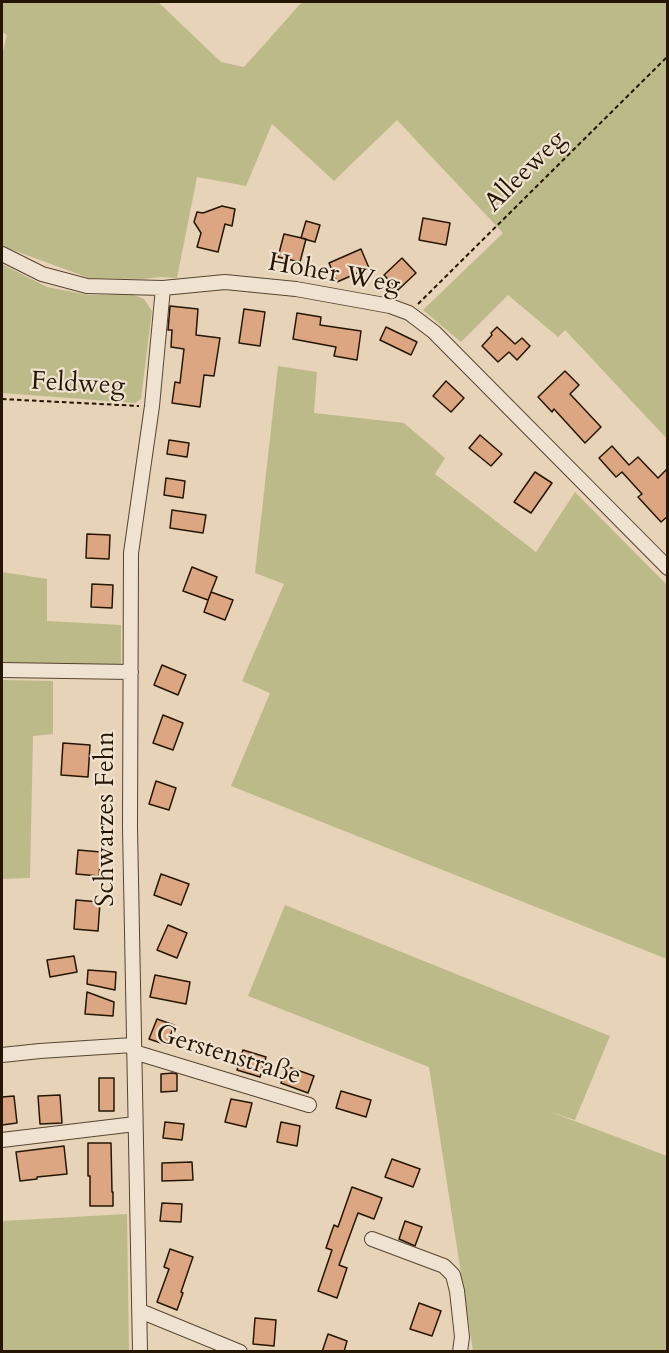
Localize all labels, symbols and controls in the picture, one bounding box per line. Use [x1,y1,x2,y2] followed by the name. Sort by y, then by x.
[479,125,573,219] street label: Alleeweg
[266,248,402,302] street label: Hoher Weg
[30,367,126,403] street label: Feldweg
[91,731,123,907] street label: Schwarzes Fehn
[152,1019,304,1093] street label: Gerstenstraße

